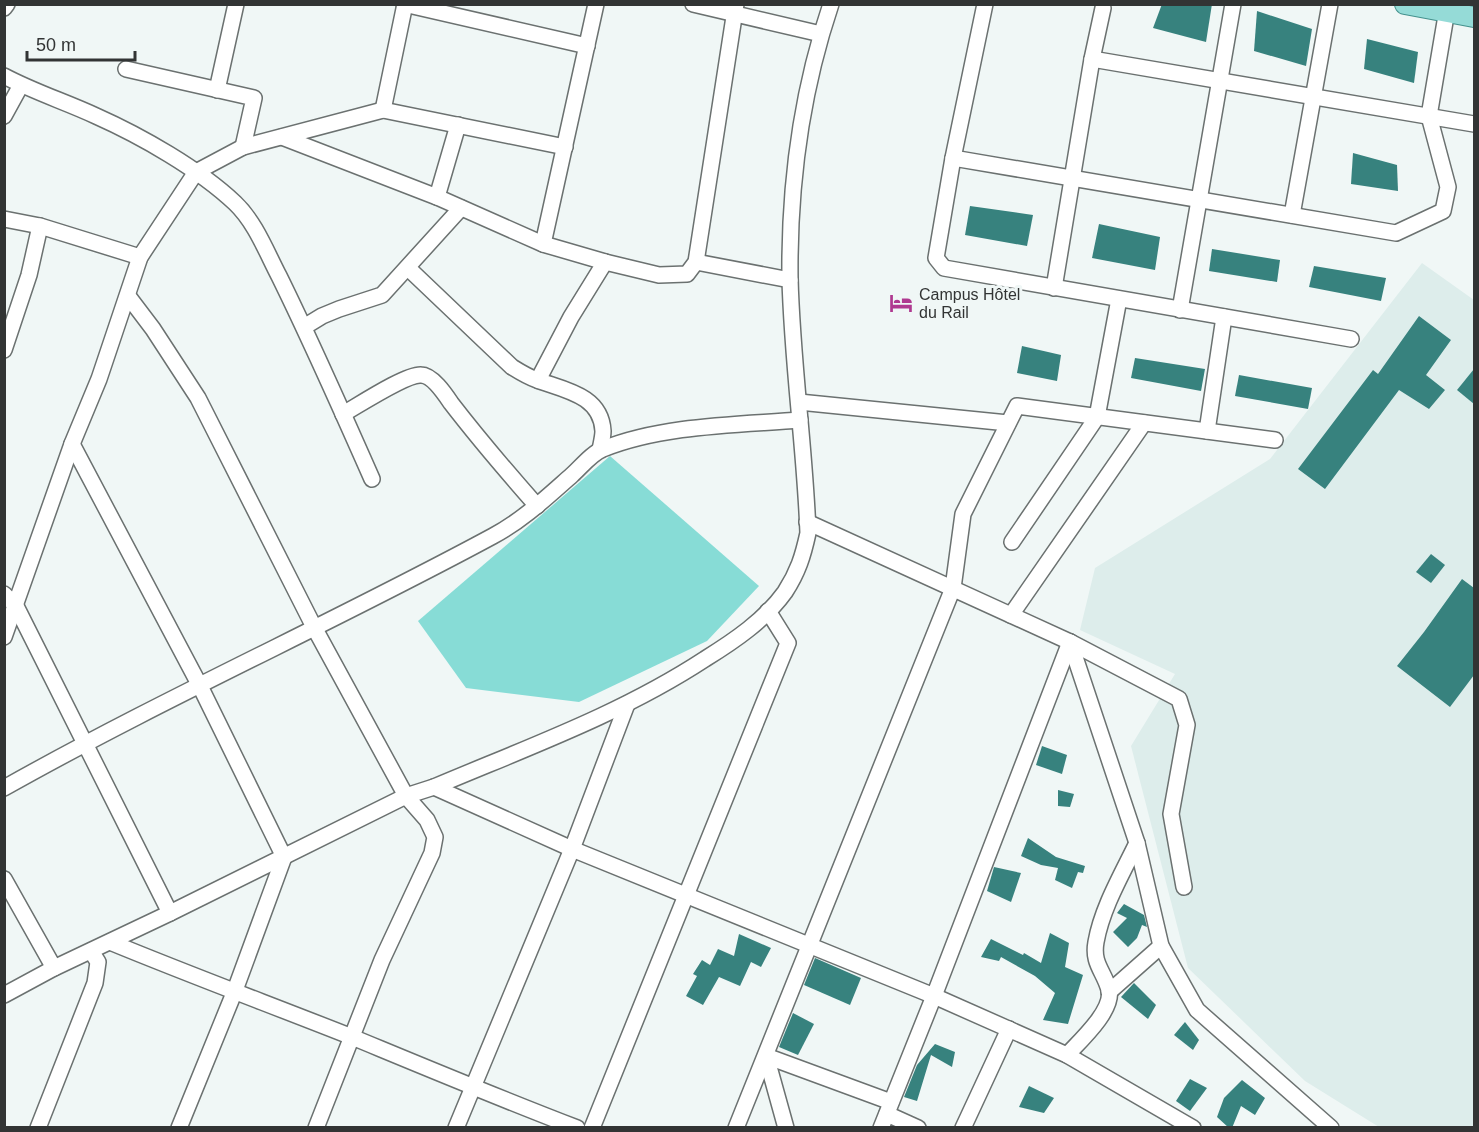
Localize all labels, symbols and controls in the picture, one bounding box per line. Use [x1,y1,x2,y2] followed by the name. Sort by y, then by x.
[27,24,135,62] scale bar
[36,35,76,55] text: 50 m
[919,286,1020,321] place label: Campus Hôtel du Rail
[888,290,914,316] hotel icon: Campus Hôtel du Rail

